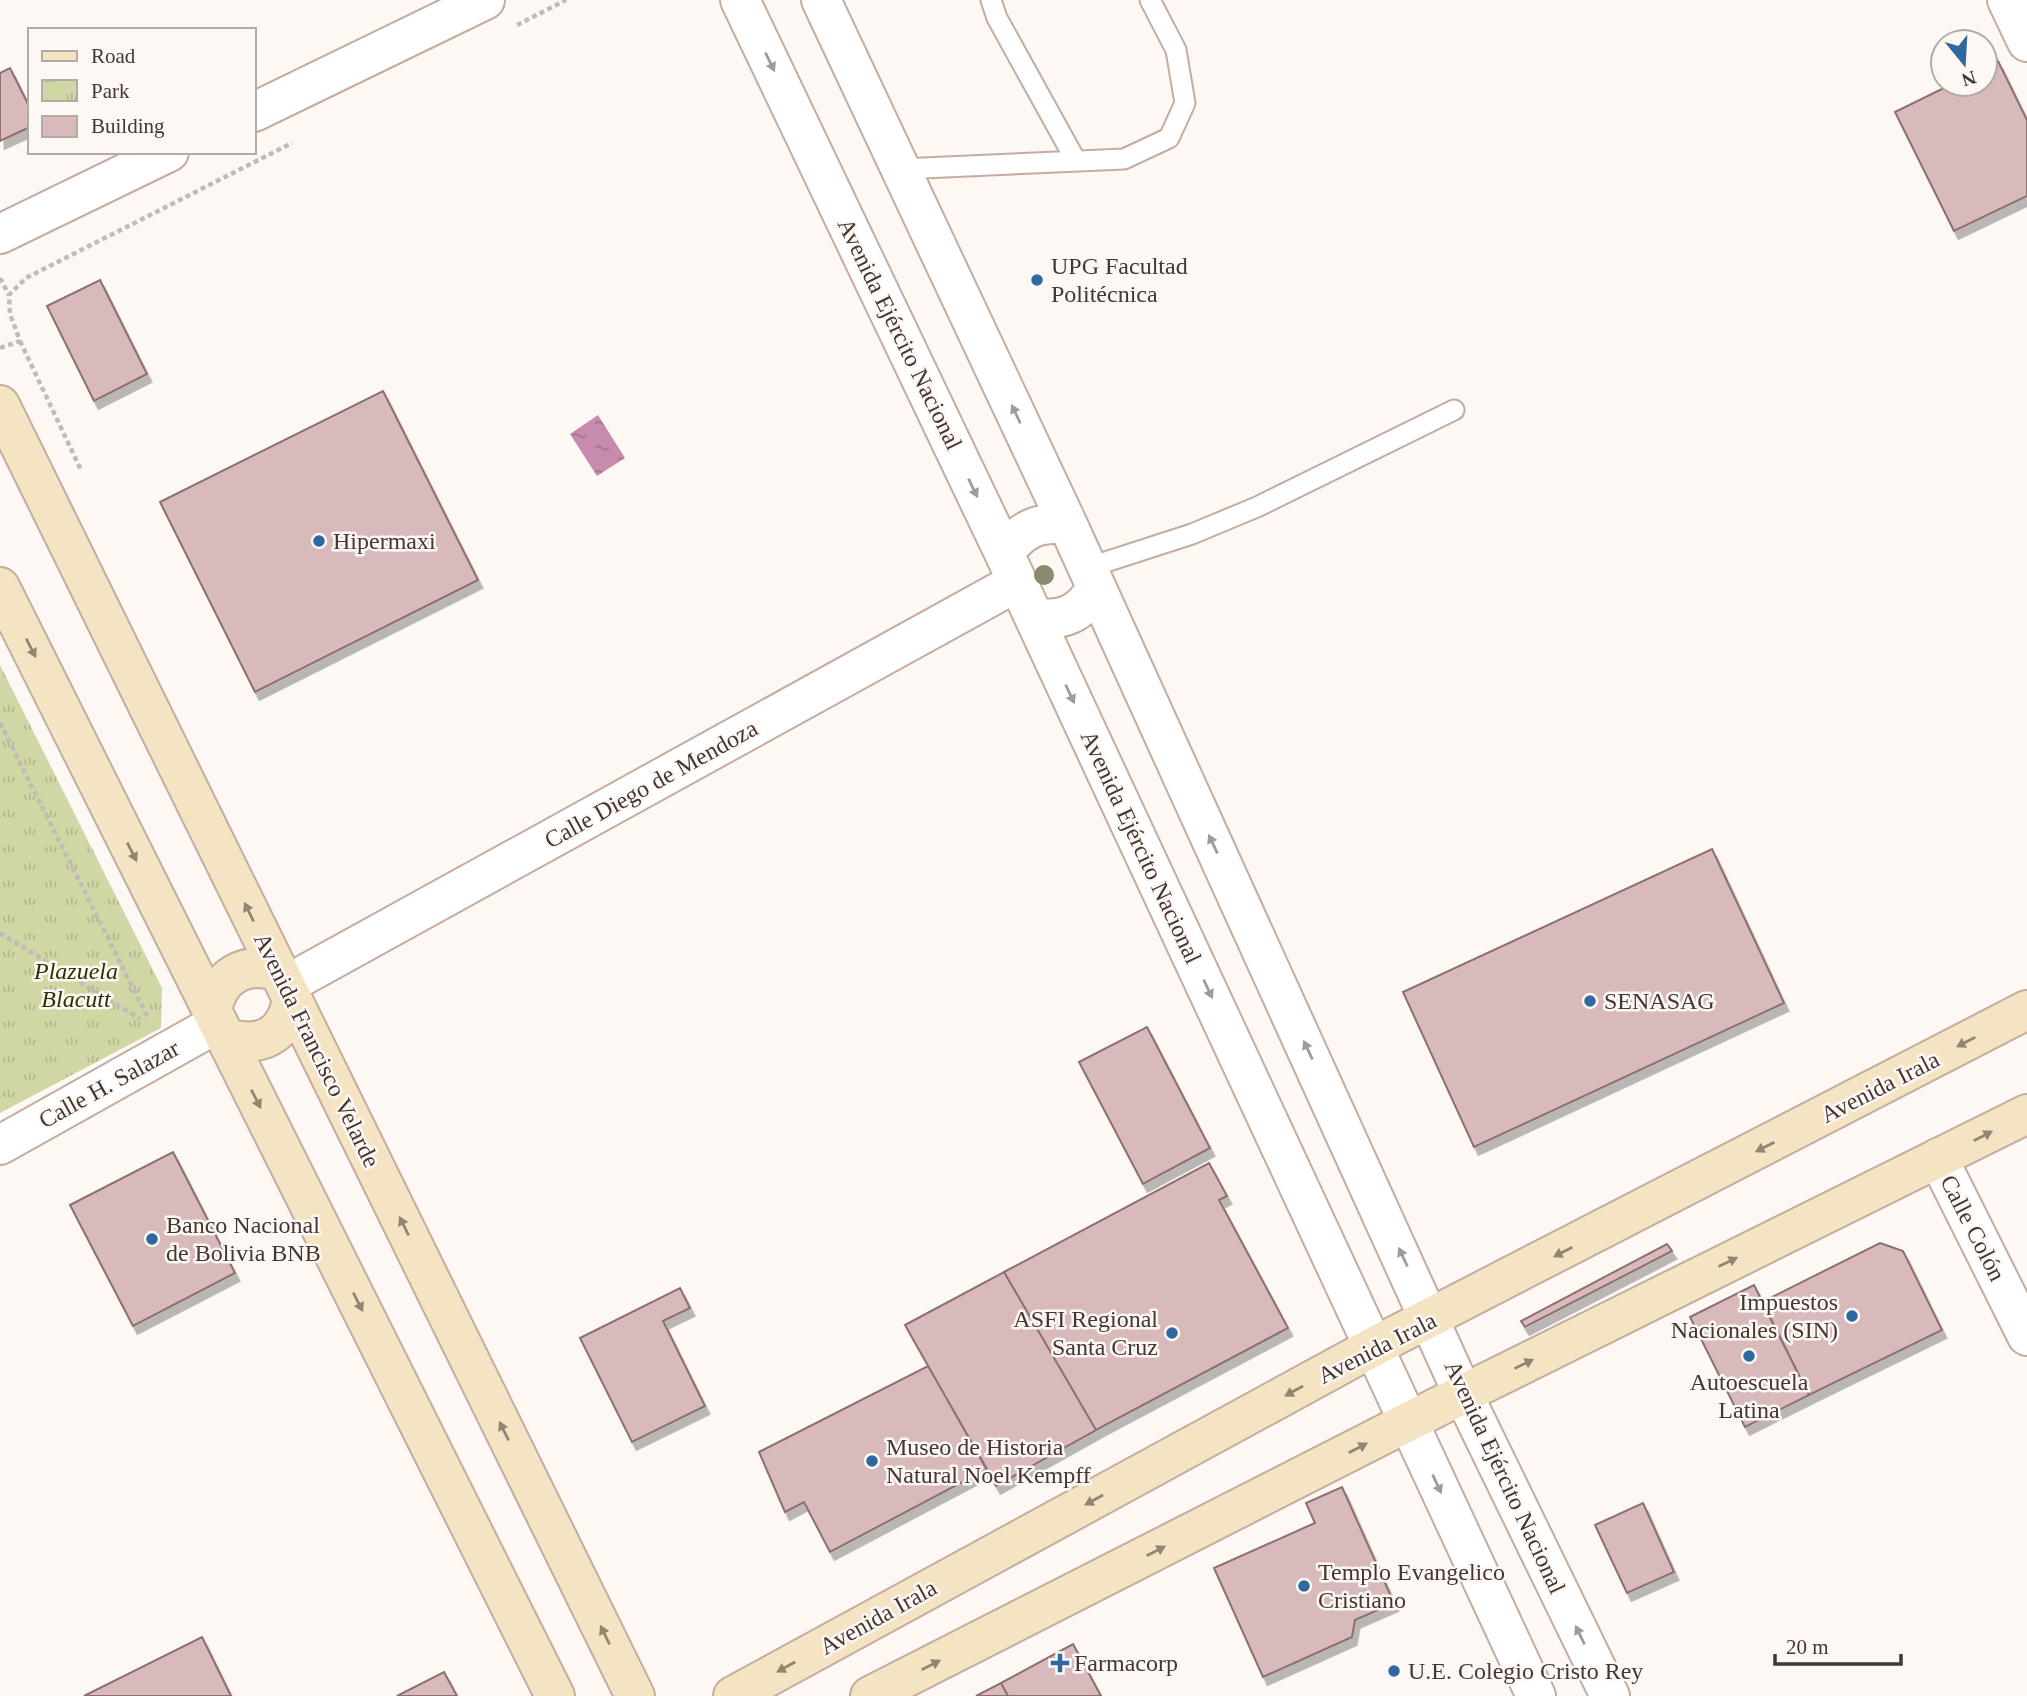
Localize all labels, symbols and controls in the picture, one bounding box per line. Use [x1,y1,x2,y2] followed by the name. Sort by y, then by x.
[28,28,256,154] legend
[1929,28,1999,98] north arrow
[91,44,136,68] text: Road
[764,52,775,72] one-way arrow
[1959,67,1979,91] text: N
[91,79,130,103] text: Park
[91,114,165,138] text: Building
[833,214,968,454] street label: Avenida Ejército Nacional
[1051,253,1188,307] place label: UPG Facultad Politécnica
[1029,272,1045,288] marker: UPG Facultad Politécnica
[1010,404,1022,424] one-way arrow
[968,478,979,498] one-way arrow
[333,528,436,554] place label: Hipermaxi
[311,533,327,549] marker: Hipermaxi
[25,638,36,658] one-way arrow
[1064,684,1075,704] one-way arrow
[540,714,762,853] street label: Calle Diego de Mendoza
[1076,726,1207,968] street label: Avenida Ejército Nacional
[1207,834,1219,854] one-way arrow
[127,842,138,862] one-way arrow
[244,902,255,922] one-way arrow
[249,928,385,1172] street label: Avenida Francisco Velarde
[33,958,118,1012] park label: Plazuela Blacutt
[1202,979,1214,999] one-way arrow
[1604,988,1715,1014] place label: SENASAG
[1582,993,1598,1009] marker: SENASAG
[34,1035,184,1133] street label: Calle H. Salazar
[1957,1036,1976,1048] one-way arrow
[1302,1040,1313,1061] one-way arrow
[1816,1046,1944,1128] street label: Avenida Irala
[251,1089,262,1109] one-way arrow
[1973,1130,1993,1141] one-way arrow
[1754,1140,1774,1152] one-way arrow
[1935,1171,2011,1285] street label: Calle Colón
[166,1212,321,1266] place label: Banco Nacional de Bolivia BNB
[399,1216,410,1236] one-way arrow
[144,1231,160,1247] marker: Banco Nacional de Bolivia BNB
[1553,1246,1573,1257] one-way arrow
[1397,1247,1408,1267] one-way arrow
[1718,1257,1738,1268] one-way arrow
[1671,1289,1838,1343] place label: Impuestos Nacionales (SIN)
[352,1293,364,1313] one-way arrow
[1013,1306,1158,1360] place label: ASFI Regional Santa Cruz
[1313,1307,1441,1389] street label: Avenida Irala
[1844,1308,1860,1324] marker: Impuestos Nacionales (SIN)
[1164,1325,1180,1341] marker: ASFI Regional Santa Cruz
[1741,1348,1757,1364] marker: Autoescuela Latina
[1440,1356,1571,1598] street label: Avenida Ejército Nacional
[1514,1358,1534,1369] one-way arrow
[1690,1369,1809,1423] place label: Autoescuela Latina
[1284,1385,1303,1397] one-way arrow
[499,1421,510,1441] one-way arrow
[886,1434,1091,1488] place label: Museo de Historia Natural Noel Kempff
[1348,1442,1368,1453] one-way arrow
[864,1453,880,1469] marker: Museo de Historia Natural Noel Kempff
[1432,1474,1443,1494] one-way arrow
[1084,1494,1104,1506] one-way arrow
[1146,1545,1166,1556] one-way arrow
[1318,1559,1505,1613] place label: Templo Evangelico Cristiano
[815,1574,941,1660] street label: Avenida Irala
[1296,1578,1312,1594] marker: Templo Evangelico Cristiano
[1775,1622,1901,1666] scale bar
[599,1625,610,1645] one-way arrow
[1574,1625,1585,1645] one-way arrow
[1786,1635,1829,1659] text: 20 m
[1074,1650,1178,1676] place label: Farmacorp
[1052,1655,1068,1671] marker: Farmacorp
[1408,1658,1643,1684] place label: U.E. Colegio Cristo Rey
[921,1659,941,1671] one-way arrow
[777,1661,796,1673] one-way arrow
[1386,1663,1402,1679] marker: U.E. Colegio Cristo Rey

